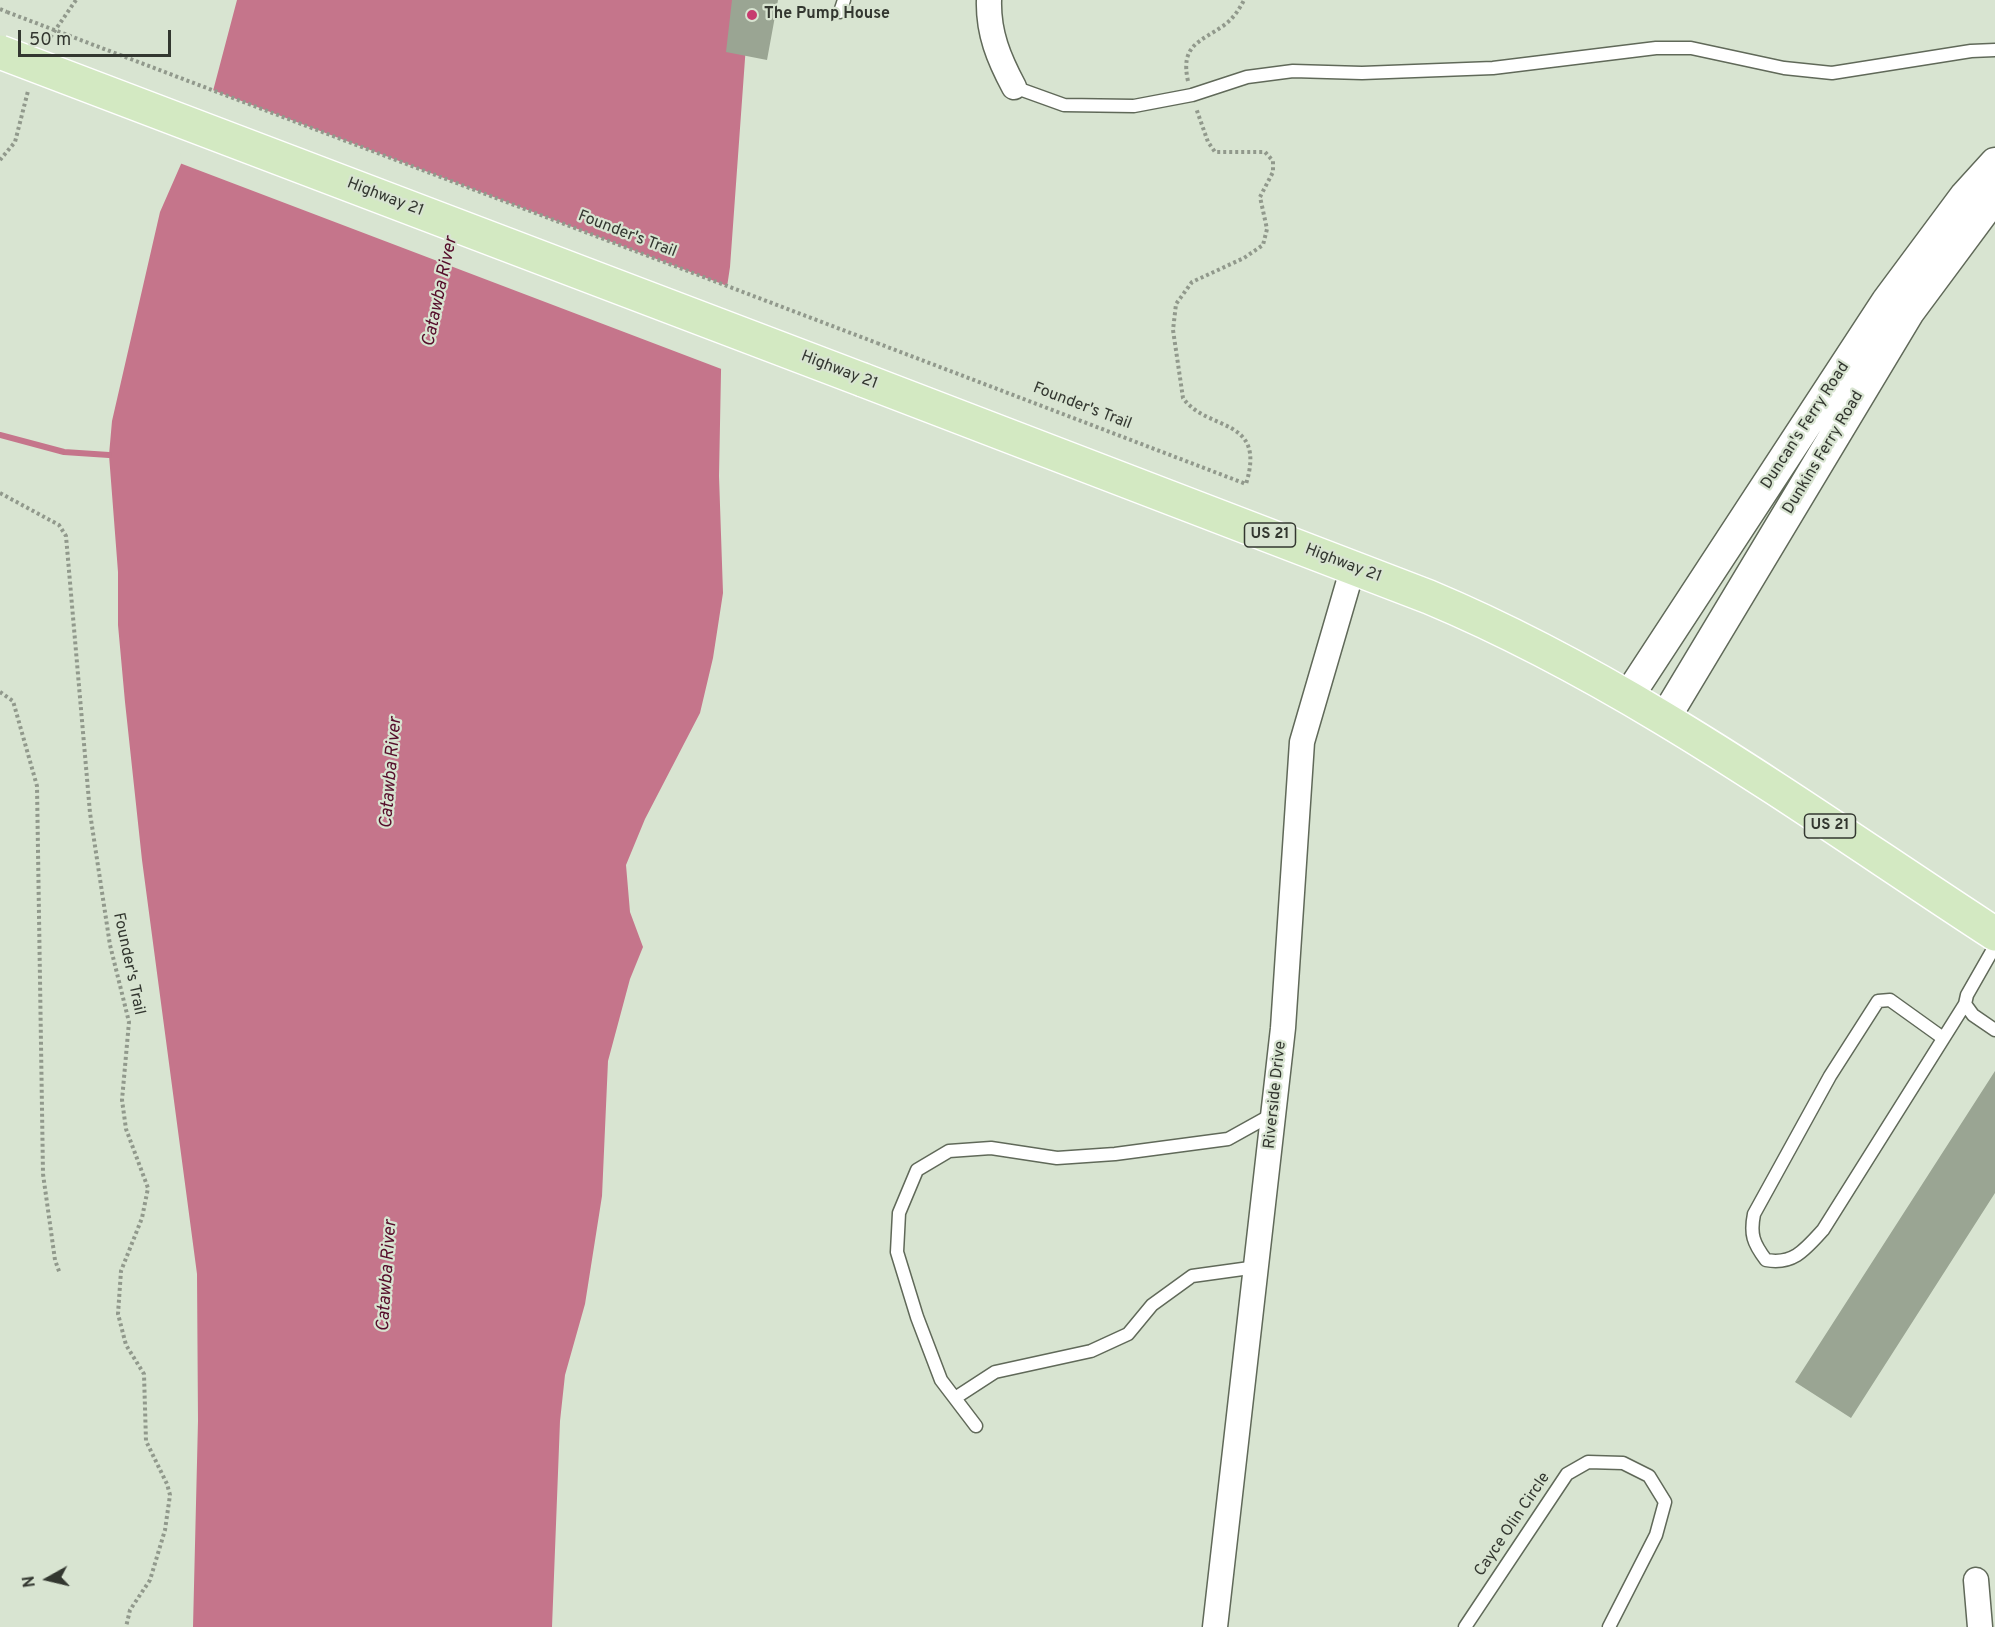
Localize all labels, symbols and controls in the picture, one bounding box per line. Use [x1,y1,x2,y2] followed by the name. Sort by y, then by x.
[764,5,890,25] place label: The Pump House
[745,8,759,22] marker: The Pump House
[21,18,174,56] scale bar
[29,29,71,52] text: 50 m
[344,175,426,221] street label: Highway 21
[575,207,679,263] street label: Founder's Trail
[419,235,463,349] water label: Catawba River
[798,348,880,394] street label: Highway 21
[1758,359,1854,493] street label: Duncan's Ferry Road
[1030,379,1134,435] street label: Founder's Trail
[1780,388,1868,518] street label: Dunkins Ferry Road
[1244,523,1296,547] road number: US 21
[1302,541,1384,587] street label: Highway 21
[376,716,408,830] water label: Catawba River
[1804,814,1856,838] road number: US 21
[108,911,148,1017] street label: Founder's Trail
[1261,1040,1291,1150] street label: Riverside Drive
[373,1219,403,1333] water label: Catawba River
[1471,1469,1555,1581] street label: Cayce Olin Circle
[18,1549,78,1609] north arrow
[19,1574,41,1589] text: N

